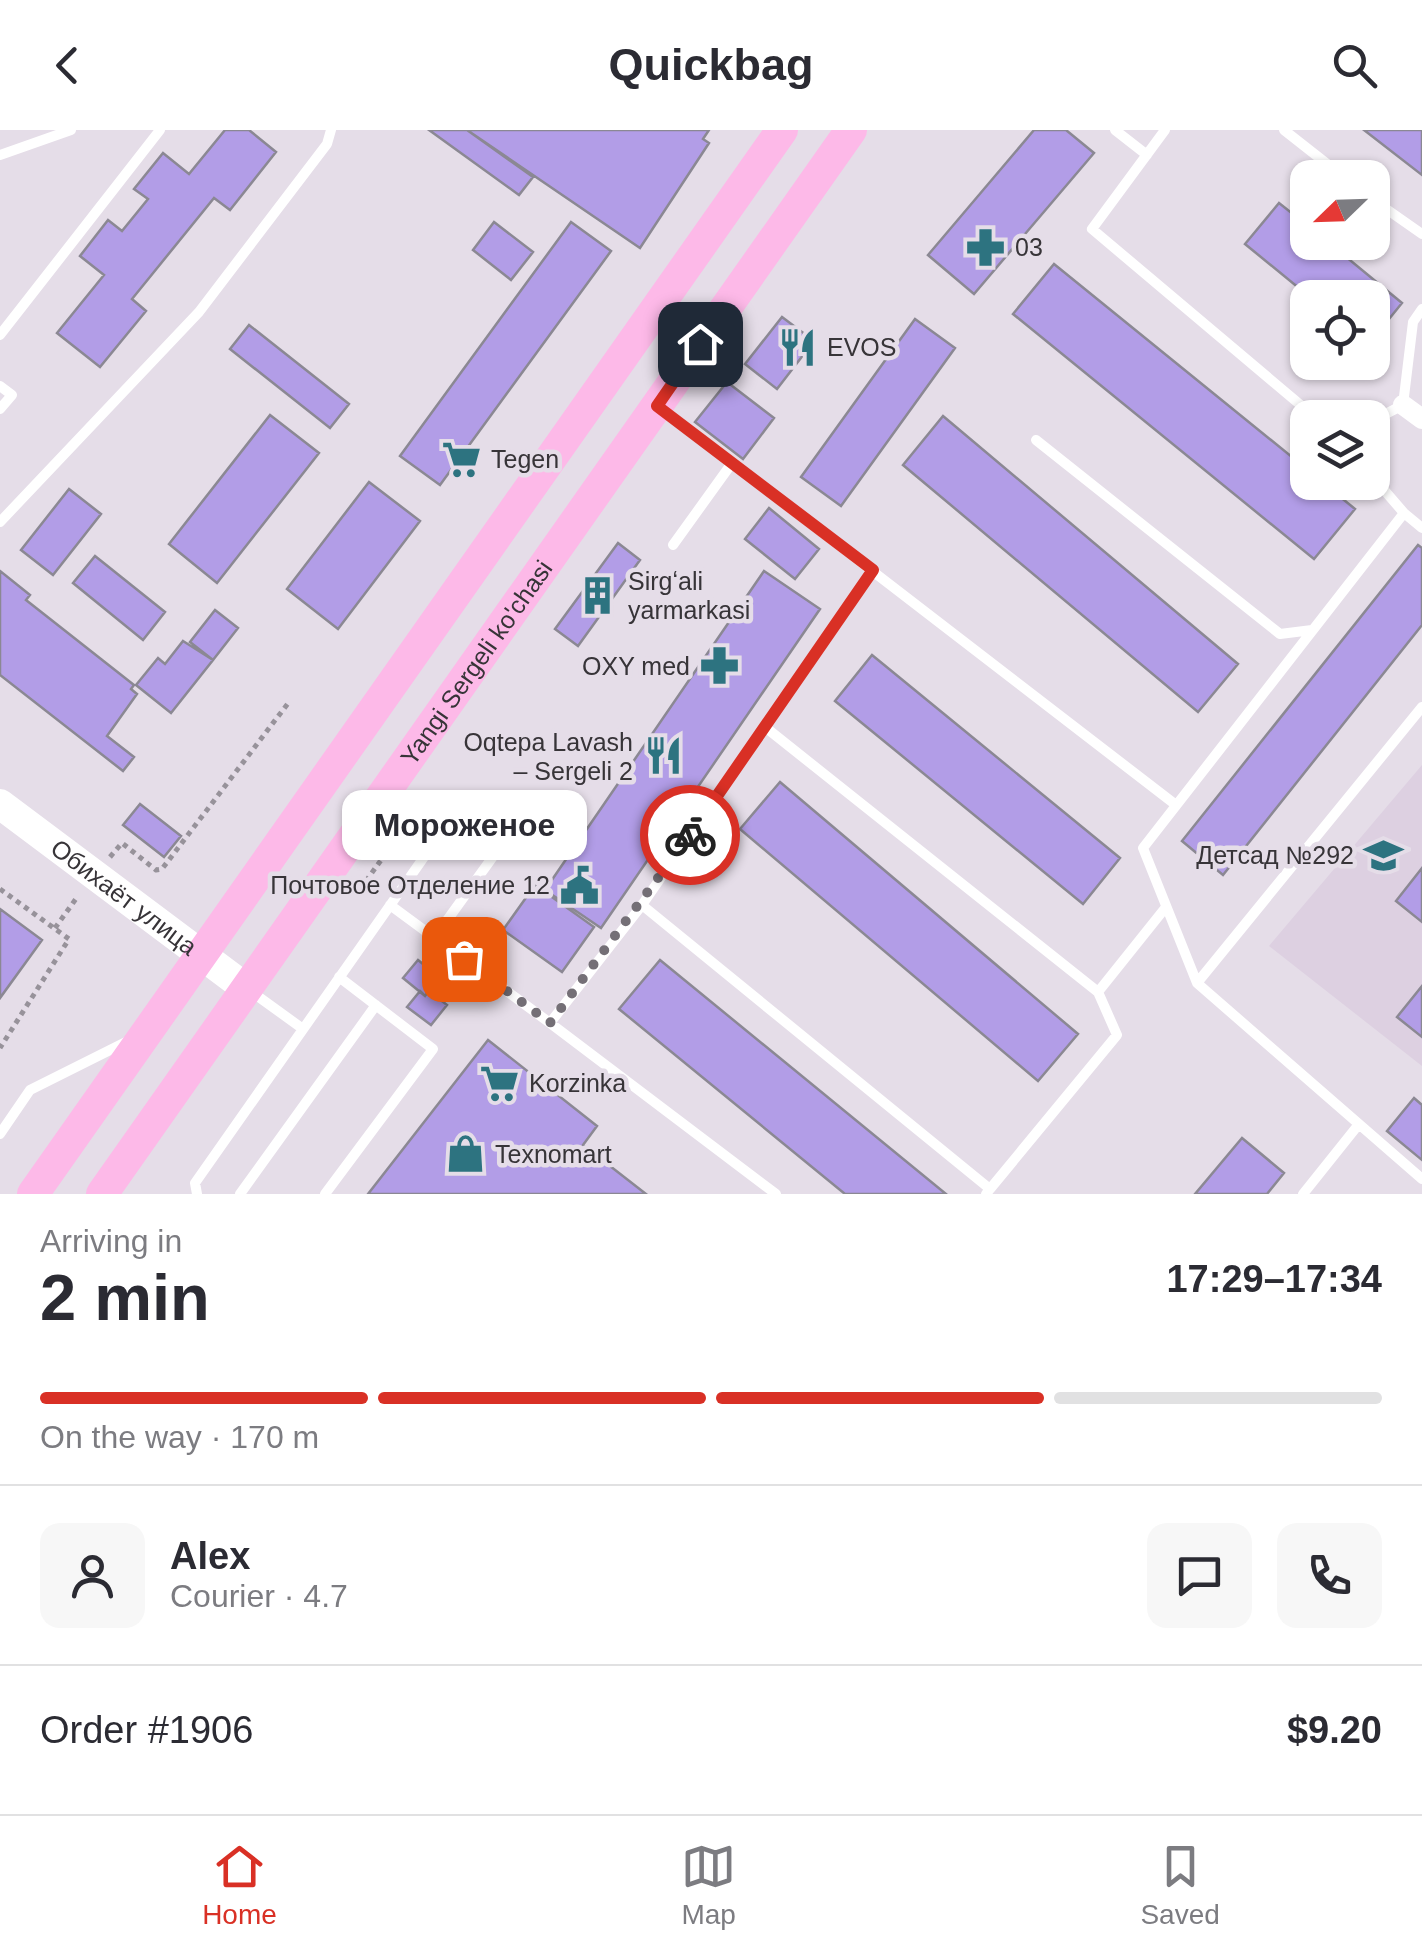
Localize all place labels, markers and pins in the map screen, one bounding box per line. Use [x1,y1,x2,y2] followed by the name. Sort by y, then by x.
[964,226,1006,268] pharmacy icon: 03
[1015,233,1043,261] place label: 03
[658,302,743,387] pin
[776,326,818,368] restaurant icon: EVOS
[827,333,896,361] place label: EVOS
[440,438,482,480] supermarket icon: Tegen
[491,445,559,473] place label: Tegen
[628,567,750,624] place label: Sirgʻali yarmarkasi
[577,574,619,616] building icon: Sirgʻali yarmarkasi
[699,645,741,687] pharmacy icon: OXY med
[582,652,690,680] place label: OXY med
[463,728,633,785] place label: Oqtepa Lavash – Sergeli 2
[642,735,684,777] restaurant icon: Oqtepa Lavash – Sergeli 2
[342,789,586,859] callout: Мороженое
[1363,834,1405,876] school or university icon: Детсад №292
[1196,841,1354,869] place label: Детсад №292
[559,864,601,906] public building icon: Почтовое Отделение 12
[270,871,550,899] place label: Почтовое Отделение 12
[422,917,507,1002] pin
[478,1062,520,1104] supermarket icon: Korzinka
[529,1069,626,1097] place label: Korzinka
[444,1133,486,1175] shop icon: Texnomart
[495,1140,612,1168] place label: Texnomart

